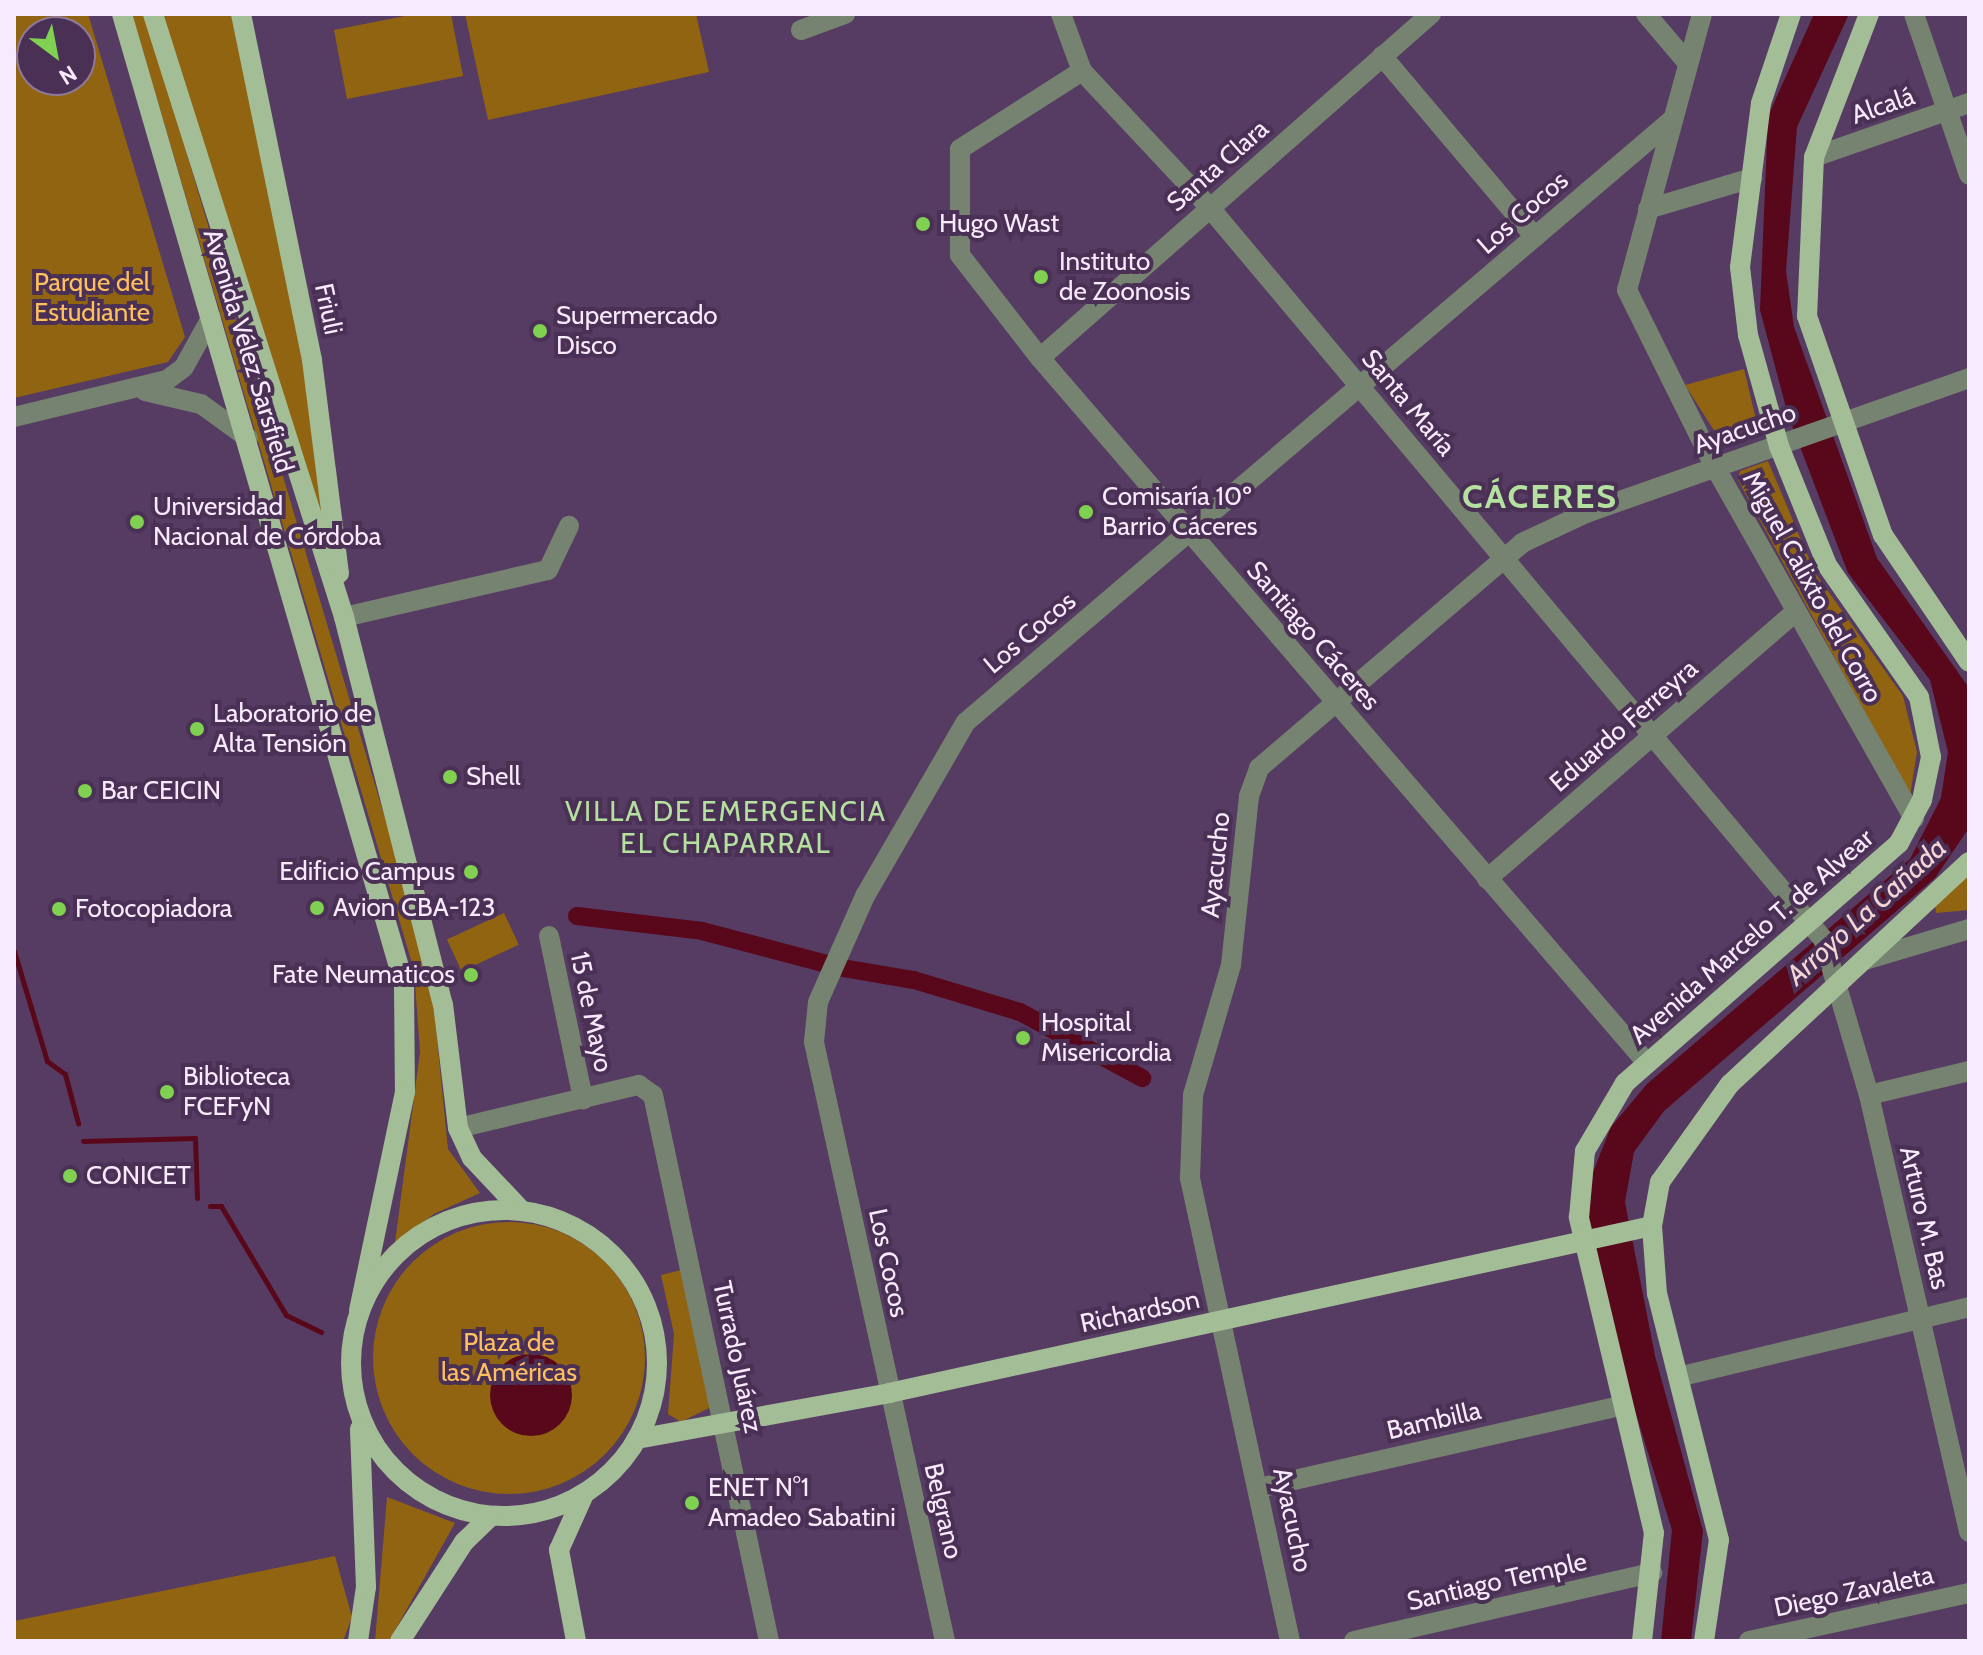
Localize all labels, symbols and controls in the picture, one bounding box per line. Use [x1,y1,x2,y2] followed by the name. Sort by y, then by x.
[16,16,96,96] north arrow
[54,60,82,91] text: N
[1847,81,1919,131] street label: Alcalá
[1161,113,1275,219] street label: Santa Clara
[1471,165,1575,261] street label: Los Cocos
[939,208,1059,240] place label: Hugo Wast
[914,215,932,233] marker: Hugo Wast
[196,225,300,477] street label: Avenida Vélez Sarsfield
[1059,246,1191,308] place label: Instituto de Zoonosis
[1030,266,1052,288] marker: Instituto de Zoonosis
[34,267,150,328] park label: Parque del Estudiante
[307,281,349,337] street label: Friuli
[556,300,718,362] place label: Supermercado Disco
[531,322,549,340] marker: Supermercado Disco
[1355,344,1461,462] street label: Santa María
[1690,397,1800,461] street label: Ayacucho
[1735,466,1889,708] street label: Miguel Calixto del Corro
[1462,477,1618,517] district label: CÁCERES
[1102,481,1257,542] place label: Comisaría 10º Barrio Cáceres
[153,491,381,552] place label: Universidad Nacional de Córdoba
[1077,503,1095,521] marker: Comisaría 10º Barrio Cáceres
[128,513,146,531] marker: Universidad Nacional de Córdoba
[1240,555,1386,717] street label: Santiago Cáceres
[978,586,1082,680] street label: Los Cocos
[1544,653,1704,799] street label: Eduardo Ferreyra
[213,698,372,760] place label: Laboratorio de Alta Tensión
[188,720,206,738] marker: Laboratorio de Alta Tensión
[466,761,521,793] place label: Shell
[441,768,459,786] marker: Shell
[101,775,221,807] place label: Bar CEICIN
[76,782,94,800] marker: Bar CEICIN
[565,794,887,860] district label: VILLA DE EMERGENCIA EL CHAPARRAL
[1195,811,1237,919] street label: Ayacucho
[1624,823,1880,1051] street label: Avenida Marcelo T. de Alvear
[1779,830,1953,992] water label: Arroyo La Cañada
[279,856,455,888] place label: Edificio Campus
[462,863,480,881] marker: Edificio Campus
[333,892,495,924] place label: Avion CBA-123
[75,893,232,925] place label: Fotocopiadora
[308,899,326,917] marker: Avion CBA-123
[50,900,68,918] marker: Fotocopiadora
[563,949,619,1075] street label: 15 de Mayo
[272,959,455,991] place label: Fate Neumaticos
[462,966,480,984] marker: Fate Neumaticos
[1041,1007,1171,1068] place label: Hospital Misericordia
[1012,1027,1034,1049] marker: Hospital Misericordia
[183,1061,290,1122] place label: Biblioteca FCEFyN
[158,1083,176,1101] marker: Biblioteca FCEFyN
[1892,1143,1956,1293] street label: Arturo M. Bas
[86,1160,191,1192] place label: CONICET
[61,1167,79,1185] marker: CONICET
[861,1206,915,1320] street label: Los Cocos
[706,1278,768,1436] street label: Turrado Juárez
[1077,1284,1203,1340] street label: Richardson
[441,1327,577,1388] park label: Plaza de las Américas
[1384,1395,1484,1447] street label: Bambilla
[917,1460,969,1562] street label: Belgrano
[1266,1465,1318,1575] street label: Ayacucho
[708,1472,896,1534] place label: ENET N°1 Amadeo Sabatini
[683,1494,701,1512] marker: ENET N°1 Amadeo Sabatini
[1404,1546,1590,1618] street label: Santiago Temple
[1771,1560,1937,1624] street label: Diego Zavaleta

